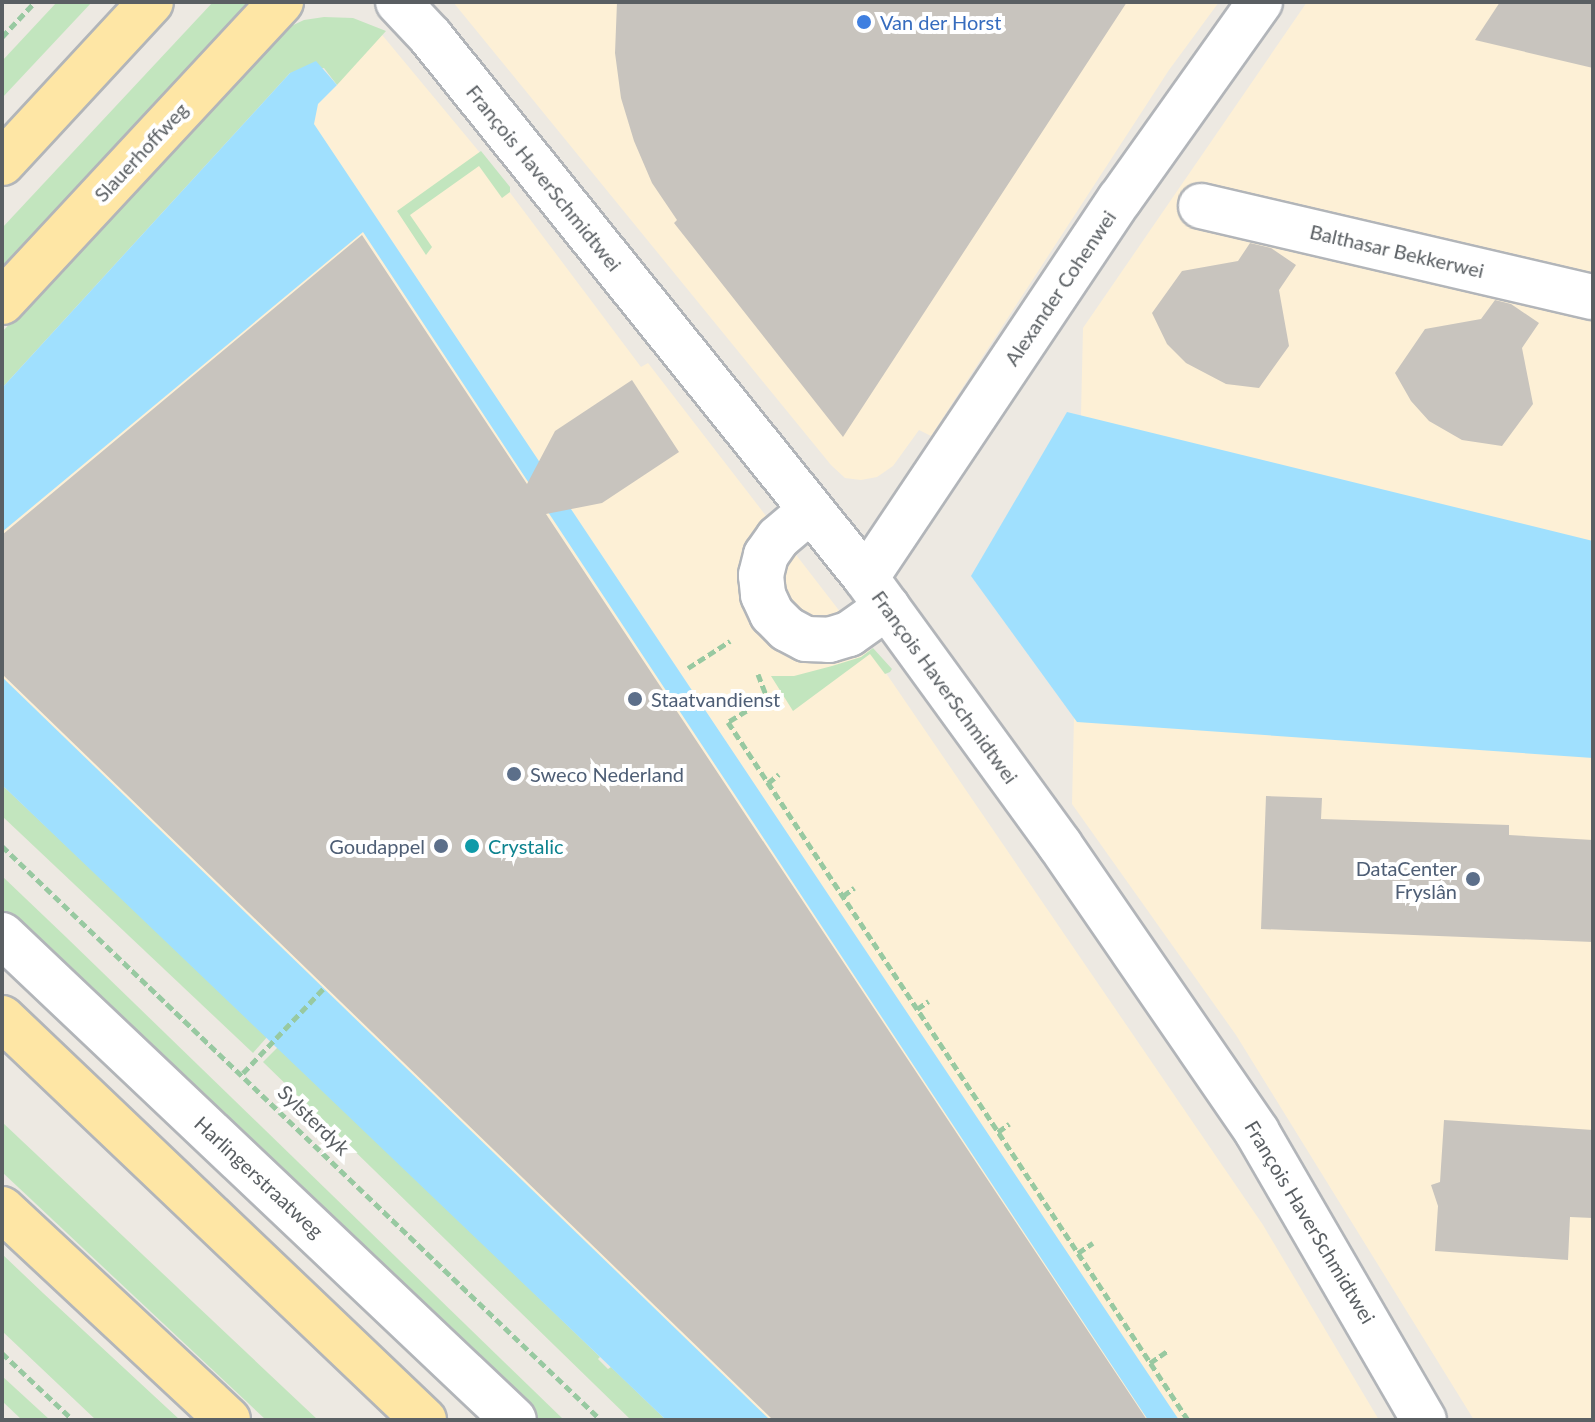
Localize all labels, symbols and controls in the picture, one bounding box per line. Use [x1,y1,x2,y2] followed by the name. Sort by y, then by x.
[880,10,1002,34] place label: Van der Horst
[855,13,873,31] marker: Van der Horst
[462,80,626,276] street label: François HaverSchmidtwei
[89,98,193,206] street label: Slauerhoffweg
[999,206,1121,370] street label: Alexander Cohenwei
[1307,219,1487,283] street label: Balthasar Bekkerwei
[867,586,1023,788] street label: François HaverSchmidtwei
[651,687,780,711] place label: Staatvandienst
[626,690,644,708] marker: Staatvandienst
[530,762,684,786] place label: Sweco Nederland
[505,765,523,783] marker: Sweco Nederland
[329,834,425,858] place label: Goudappel
[488,834,564,858] place label: Crystalic
[432,837,450,855] marker: Goudappel
[463,837,481,855] marker: Crystalic
[1356,856,1457,903] place label: DataCenter Fryslân
[1464,870,1482,888] marker: DataCenter Fryslân
[273,1080,355,1160] street label: Sylsterdyk
[190,1111,328,1243] street label: Harlingerstraatweg
[1240,1116,1380,1328] street label: François HaverSchmidtwei

